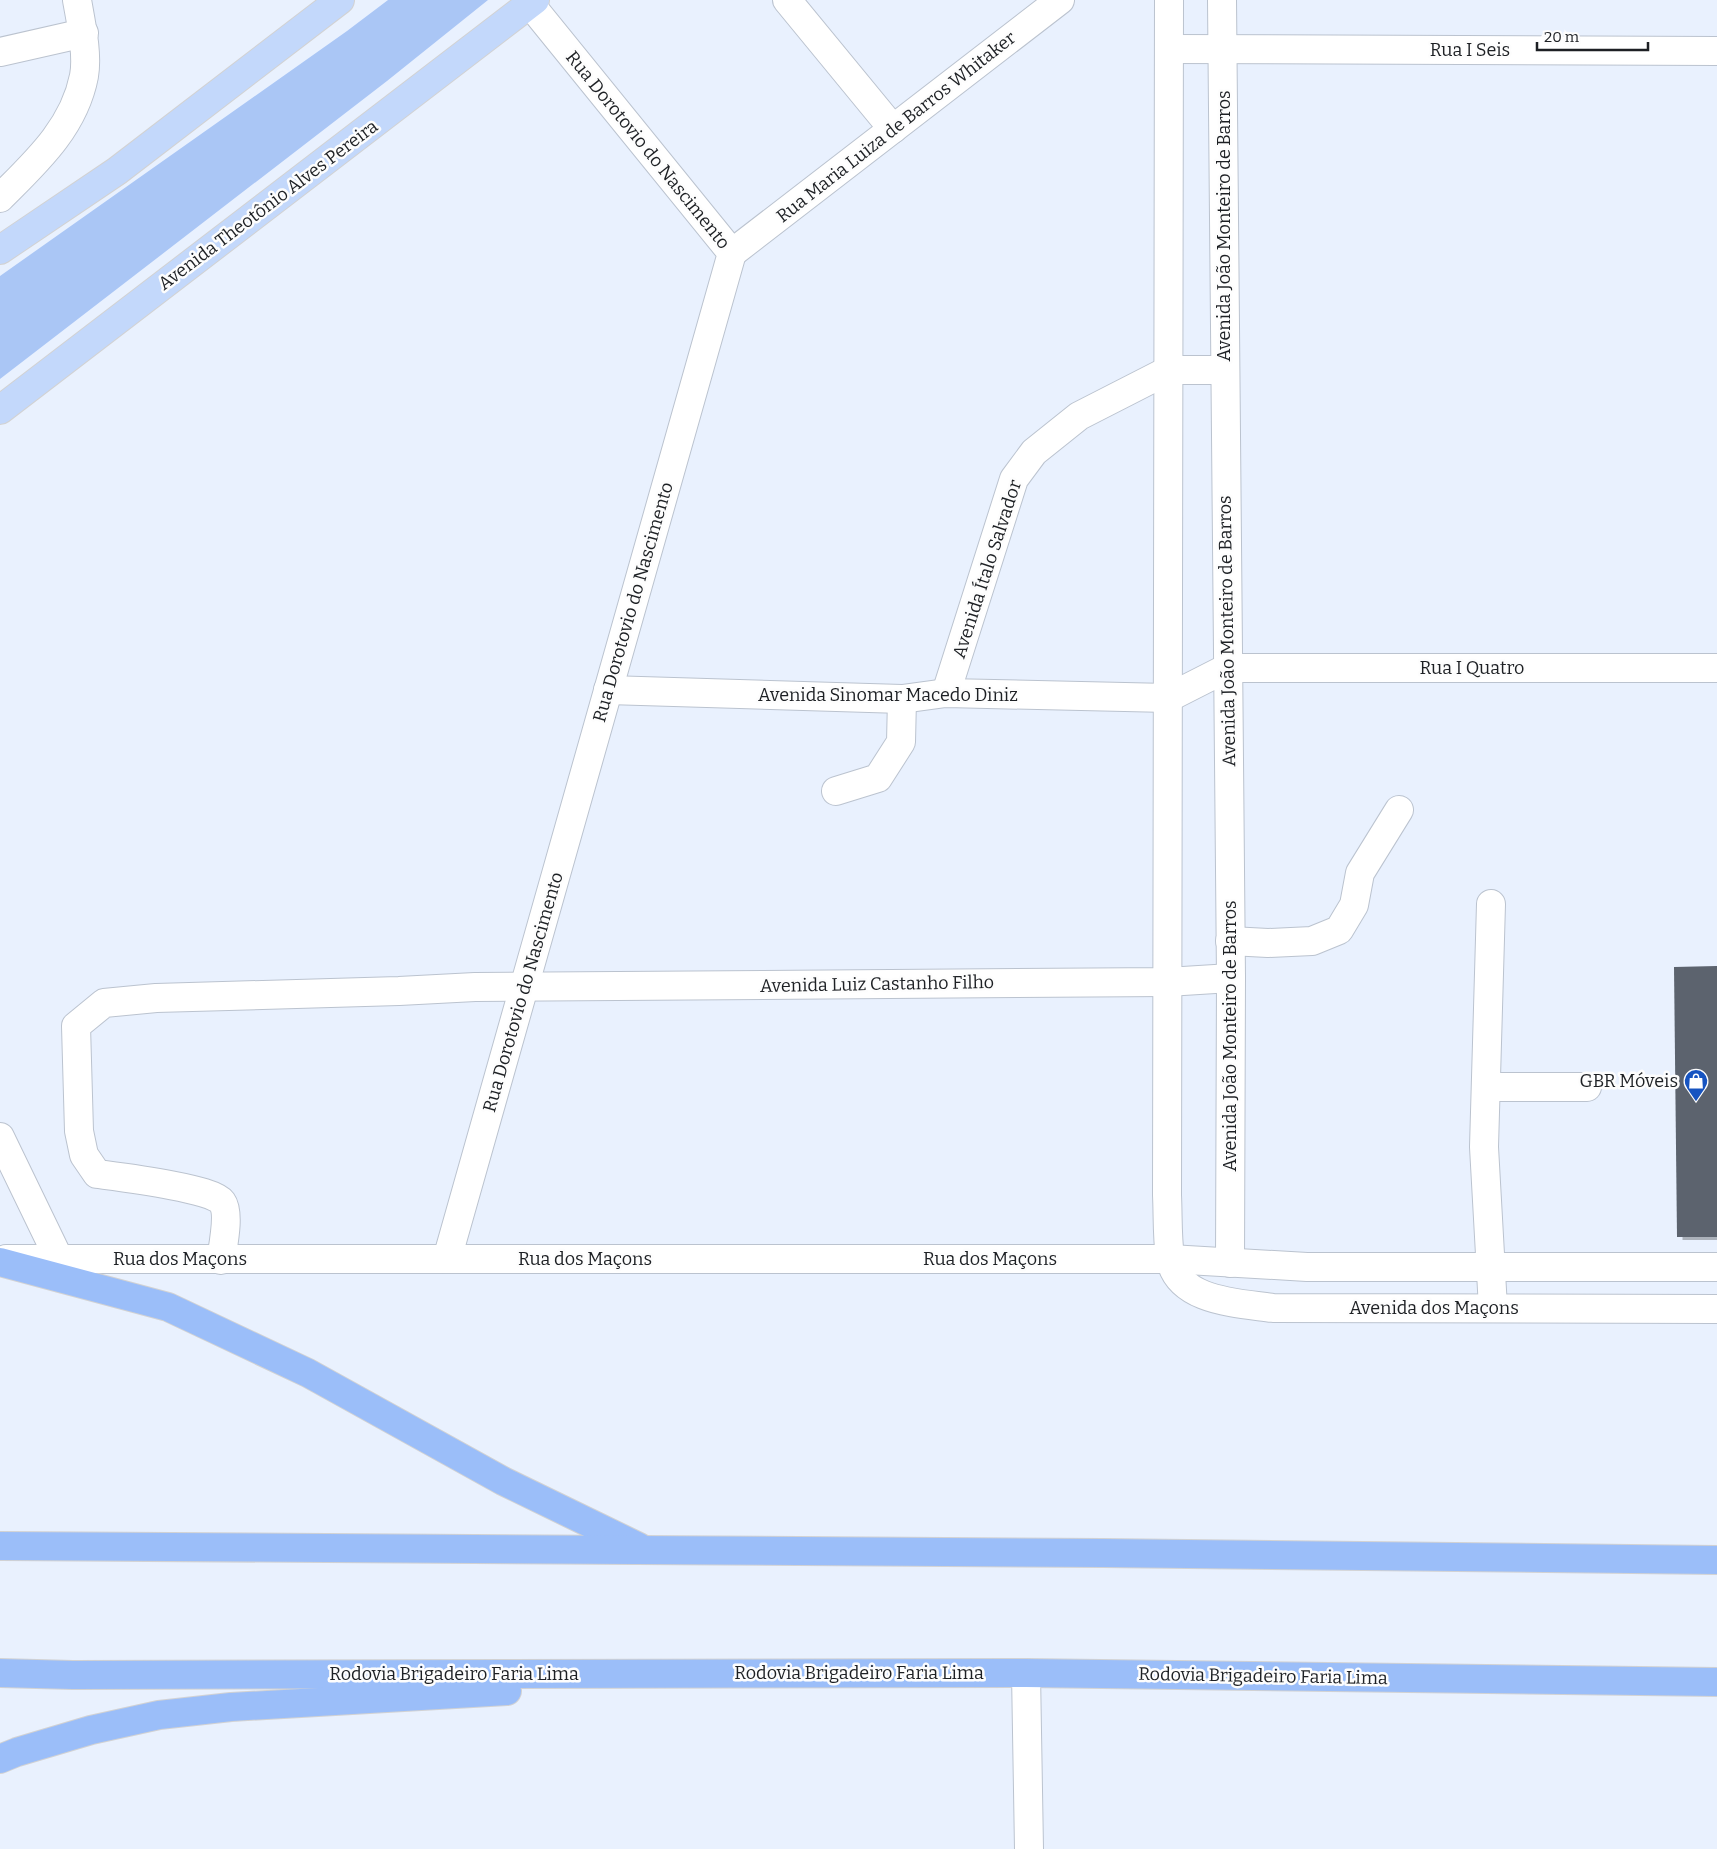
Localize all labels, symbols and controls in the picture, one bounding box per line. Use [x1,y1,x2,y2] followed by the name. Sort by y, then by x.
[1537,20,1648,52] scale bar
[772,27,1020,227] street label: Rua Maria Luiza de Barros Whitaker
[1544,28,1580,46] text: 20 m
[1430,39,1510,61] street label: Rua I Seis
[561,46,735,254] street label: Rua Dorotovio do Nascimento
[1213,90,1235,362] street label: Avenida João Monteiro de Barros
[154,115,382,295] street label: Avenida Theotônio Alves Pereira
[947,477,1026,661] street label: Avenida Ítalo Salvador
[588,479,678,725] street label: Rua Dorotovio do Nascimento
[1214,495,1240,767] street label: Avenida João Monteiro de Barros
[1420,657,1524,679] street label: Rua I Quatro
[758,684,1018,706] street label: Avenida Sinomar Macedo Diniz
[478,869,568,1115] street label: Rua Dorotovio do Nascimento
[1219,900,1241,1172] street label: Avenida João Monteiro de Barros
[760,971,994,997] street label: Avenida Luiz Castanho Filho
[1683,1068,1709,1102] shop icon: GBR Móveis
[1579,1070,1678,1092] place label: GBR Móveis
[113,1248,247,1270] street label: Rua dos Maçons
[518,1248,652,1270] street label: Rua dos Maçons
[923,1248,1057,1270] street label: Rua dos Maçons
[1349,1297,1519,1319] street label: Avenida dos Maçons
[734,1662,984,1684] street label: Rodovia Brigadeiro Faria Lima
[329,1663,579,1685] street label: Rodovia Brigadeiro Faria Lima
[1138,1663,1388,1689] street label: Rodovia Brigadeiro Faria Lima

